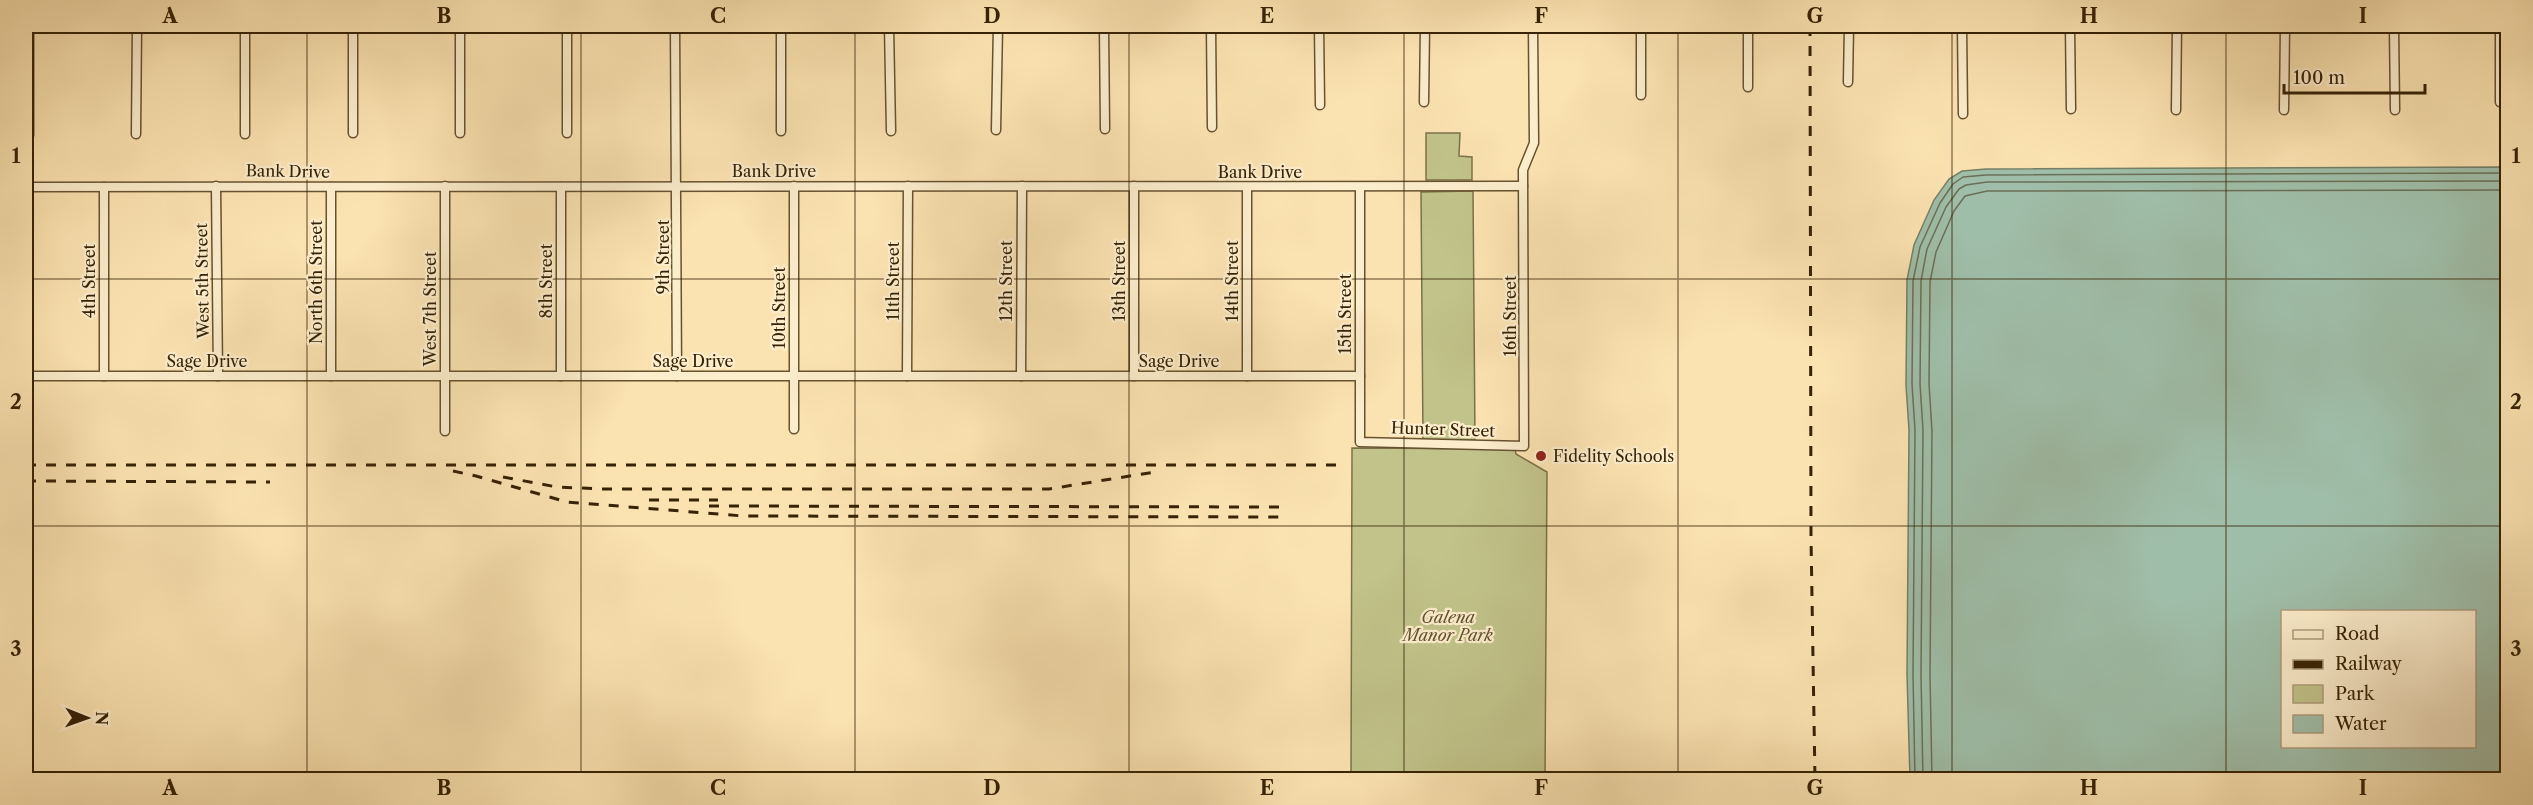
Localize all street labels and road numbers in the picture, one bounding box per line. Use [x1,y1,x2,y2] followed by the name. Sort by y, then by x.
[246,160,330,182] street label: Bank Drive
[732,161,816,181] street label: Bank Drive
[1218,162,1302,182] street label: Bank Drive
[653,219,673,294] street label: 9th Street
[306,220,326,344] street label: North 6th Street
[191,223,213,340] street label: West 5th Street
[996,240,1016,322] street label: 12th Street
[1109,240,1129,321] street label: 13th Street
[1222,240,1242,322] street label: 14th Street
[883,241,903,320] street label: 11th Street
[79,243,99,318] street label: 4th Street
[536,243,556,318] street label: 8th Street
[420,251,440,368] street label: West 7th Street
[769,267,789,349] street label: 10th Street
[1335,273,1355,354] street label: 15th Street
[1500,275,1520,357] street label: 16th Street
[166,351,248,371] street label: Sage Drive
[652,351,734,371] street label: Sage Drive
[1138,351,1220,371] street label: Sage Drive
[1391,417,1496,441] street label: Hunter Street

